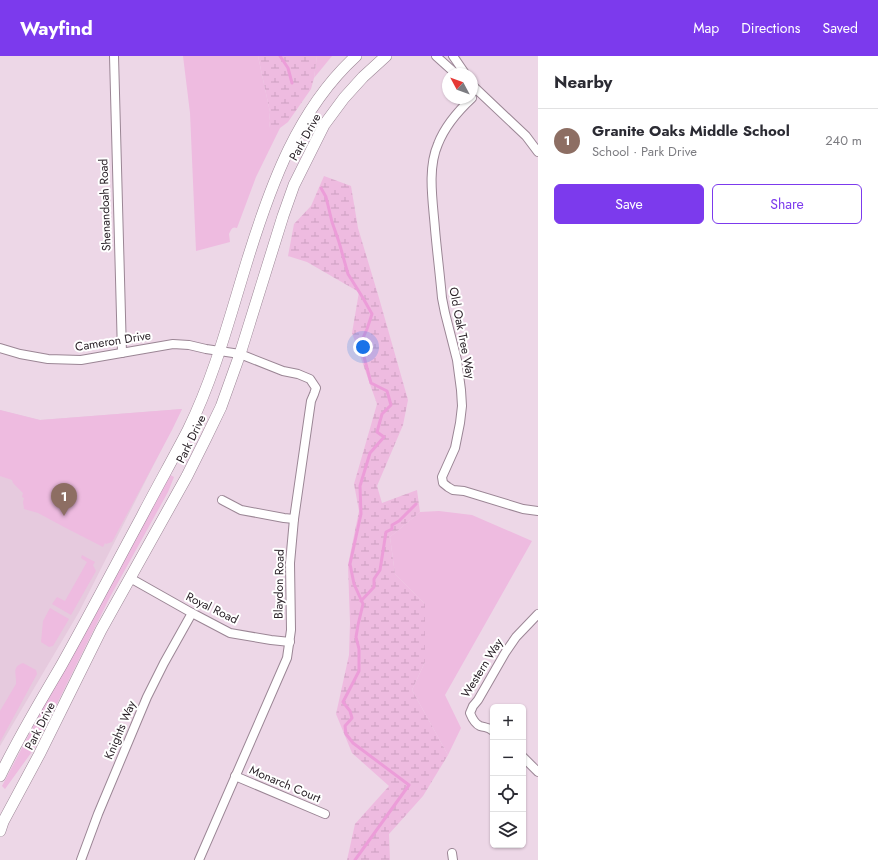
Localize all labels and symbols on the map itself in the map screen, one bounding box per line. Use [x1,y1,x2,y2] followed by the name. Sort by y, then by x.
[442,68,478,104] north arrow
[285,110,325,164] street label: Park Drive
[94,159,116,251] street label: Shenandoah Road
[444,286,480,381] street label: Old Oak Tree Way
[74,326,152,356] street label: Cameron Drive
[353,337,373,357] your location
[172,412,210,466] street label: Park Drive
[51,483,77,516] pin: 1
[269,549,289,619] street label: Blaydon Road
[183,588,241,628] street label: Royal Road
[457,634,508,701] street label: Western Way
[100,697,141,762] street label: Knights Way
[20,699,60,753] street label: Park Drive
[247,761,324,807] street label: Monarch Court

